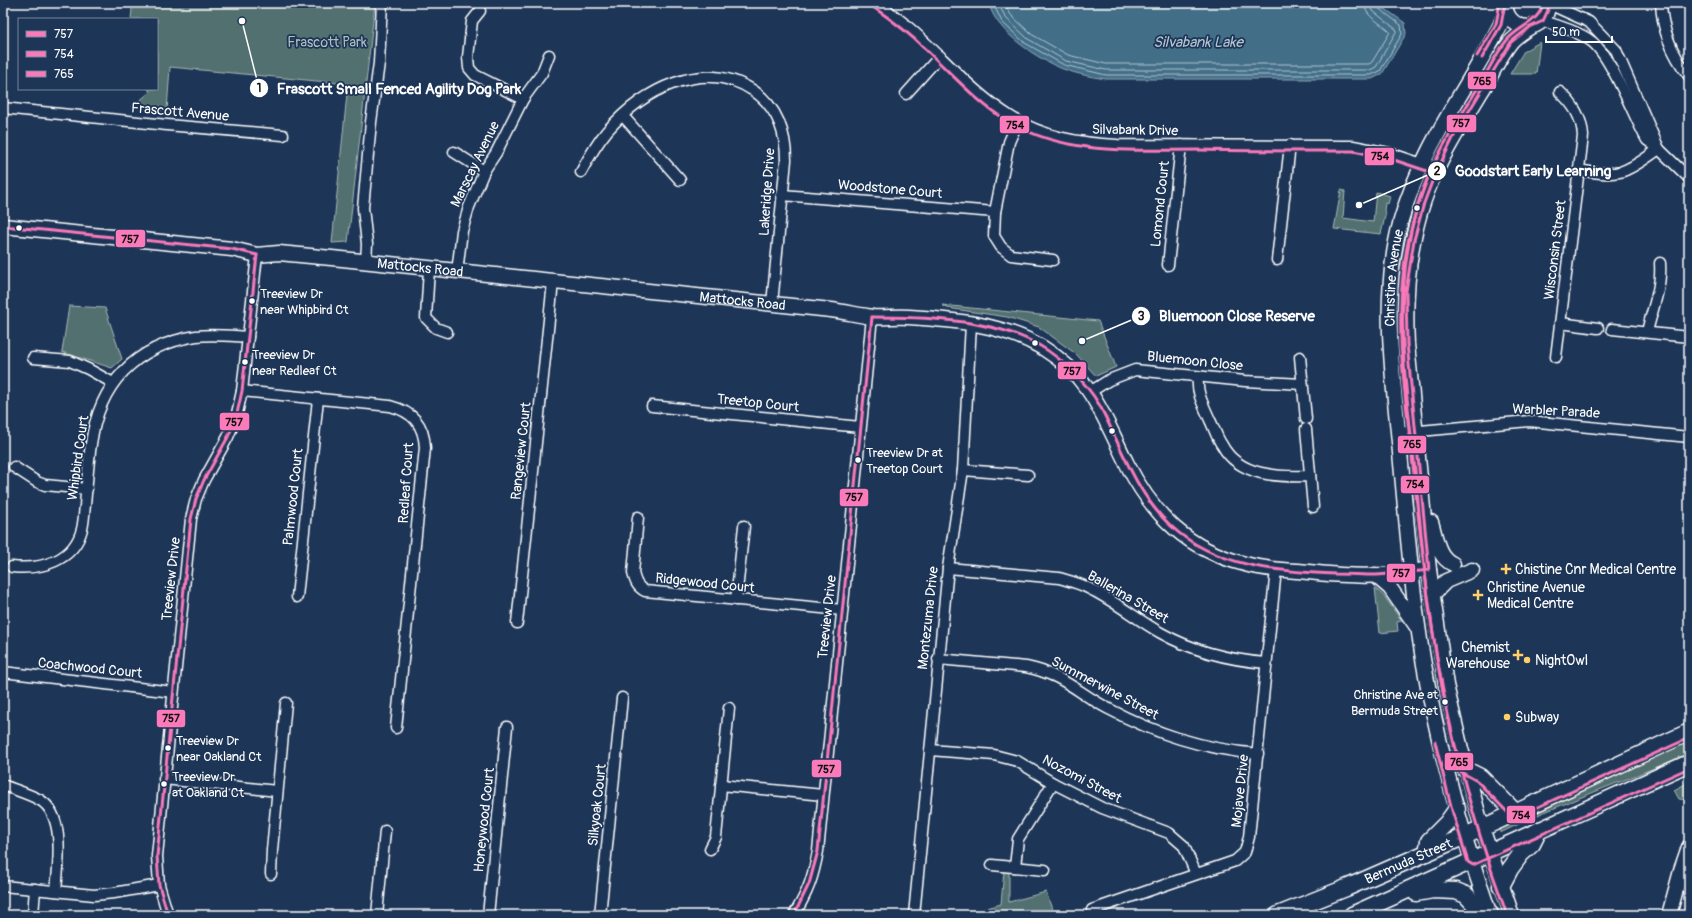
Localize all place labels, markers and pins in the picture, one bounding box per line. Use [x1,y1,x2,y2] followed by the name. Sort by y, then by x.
[249,75,530,102] callout: Frascott Small Fenced Agility Dog Park
[1427,157,1619,184] callout: Goodstart Early Learning
[1412,203,1422,213] unlabelled marker
[14,223,24,233] unlabelled marker
[260,286,349,318] place label: Treeview Dr near Whipbird Ct
[247,296,257,306] marker: Treeview Dr near Whipbird Ct
[1131,302,1323,329] callout: Bluemoon Close Reserve
[1030,338,1040,348] unlabelled marker
[252,347,337,379] place label: Treeview Dr near Redleaf Ct
[240,357,250,367] marker: Treeview Dr near Redleaf Ct
[1107,426,1117,436] unlabelled marker
[866,445,944,477] place label: Treeview Dr at Treetop Court
[853,455,863,465] marker: Treeview Dr at Treetop Court
[1515,561,1676,578] place label: Chistine Cnr Medical Centre
[1500,563,1512,575] marker: Chistine Cnr Medical Centre
[1487,579,1585,612] place label: Christine Avenue Medical Centre
[1472,589,1484,601] marker: Christine Avenue Medical Centre
[1446,639,1510,672] place label: Chemist Warehouse
[1513,650,1523,660] marker: Chemist Warehouse
[1535,652,1588,669] place label: NightOwl
[1522,655,1532,665] marker: NightOwl
[1351,687,1439,719] place label: Christine Ave at Bermuda Street
[1440,697,1450,707] marker: Christine Ave at Bermuda Street
[1515,709,1559,726] place label: Subway
[1502,712,1512,722] marker: Subway
[176,733,262,765] place label: Treeview Dr near Oakland Ct
[163,743,173,753] marker: Treeview Dr near Oakland Ct
[172,769,245,801] place label: Treeview Dr at Oakland Ct
[159,779,169,789] marker: Treeview Dr at Oakland Ct

